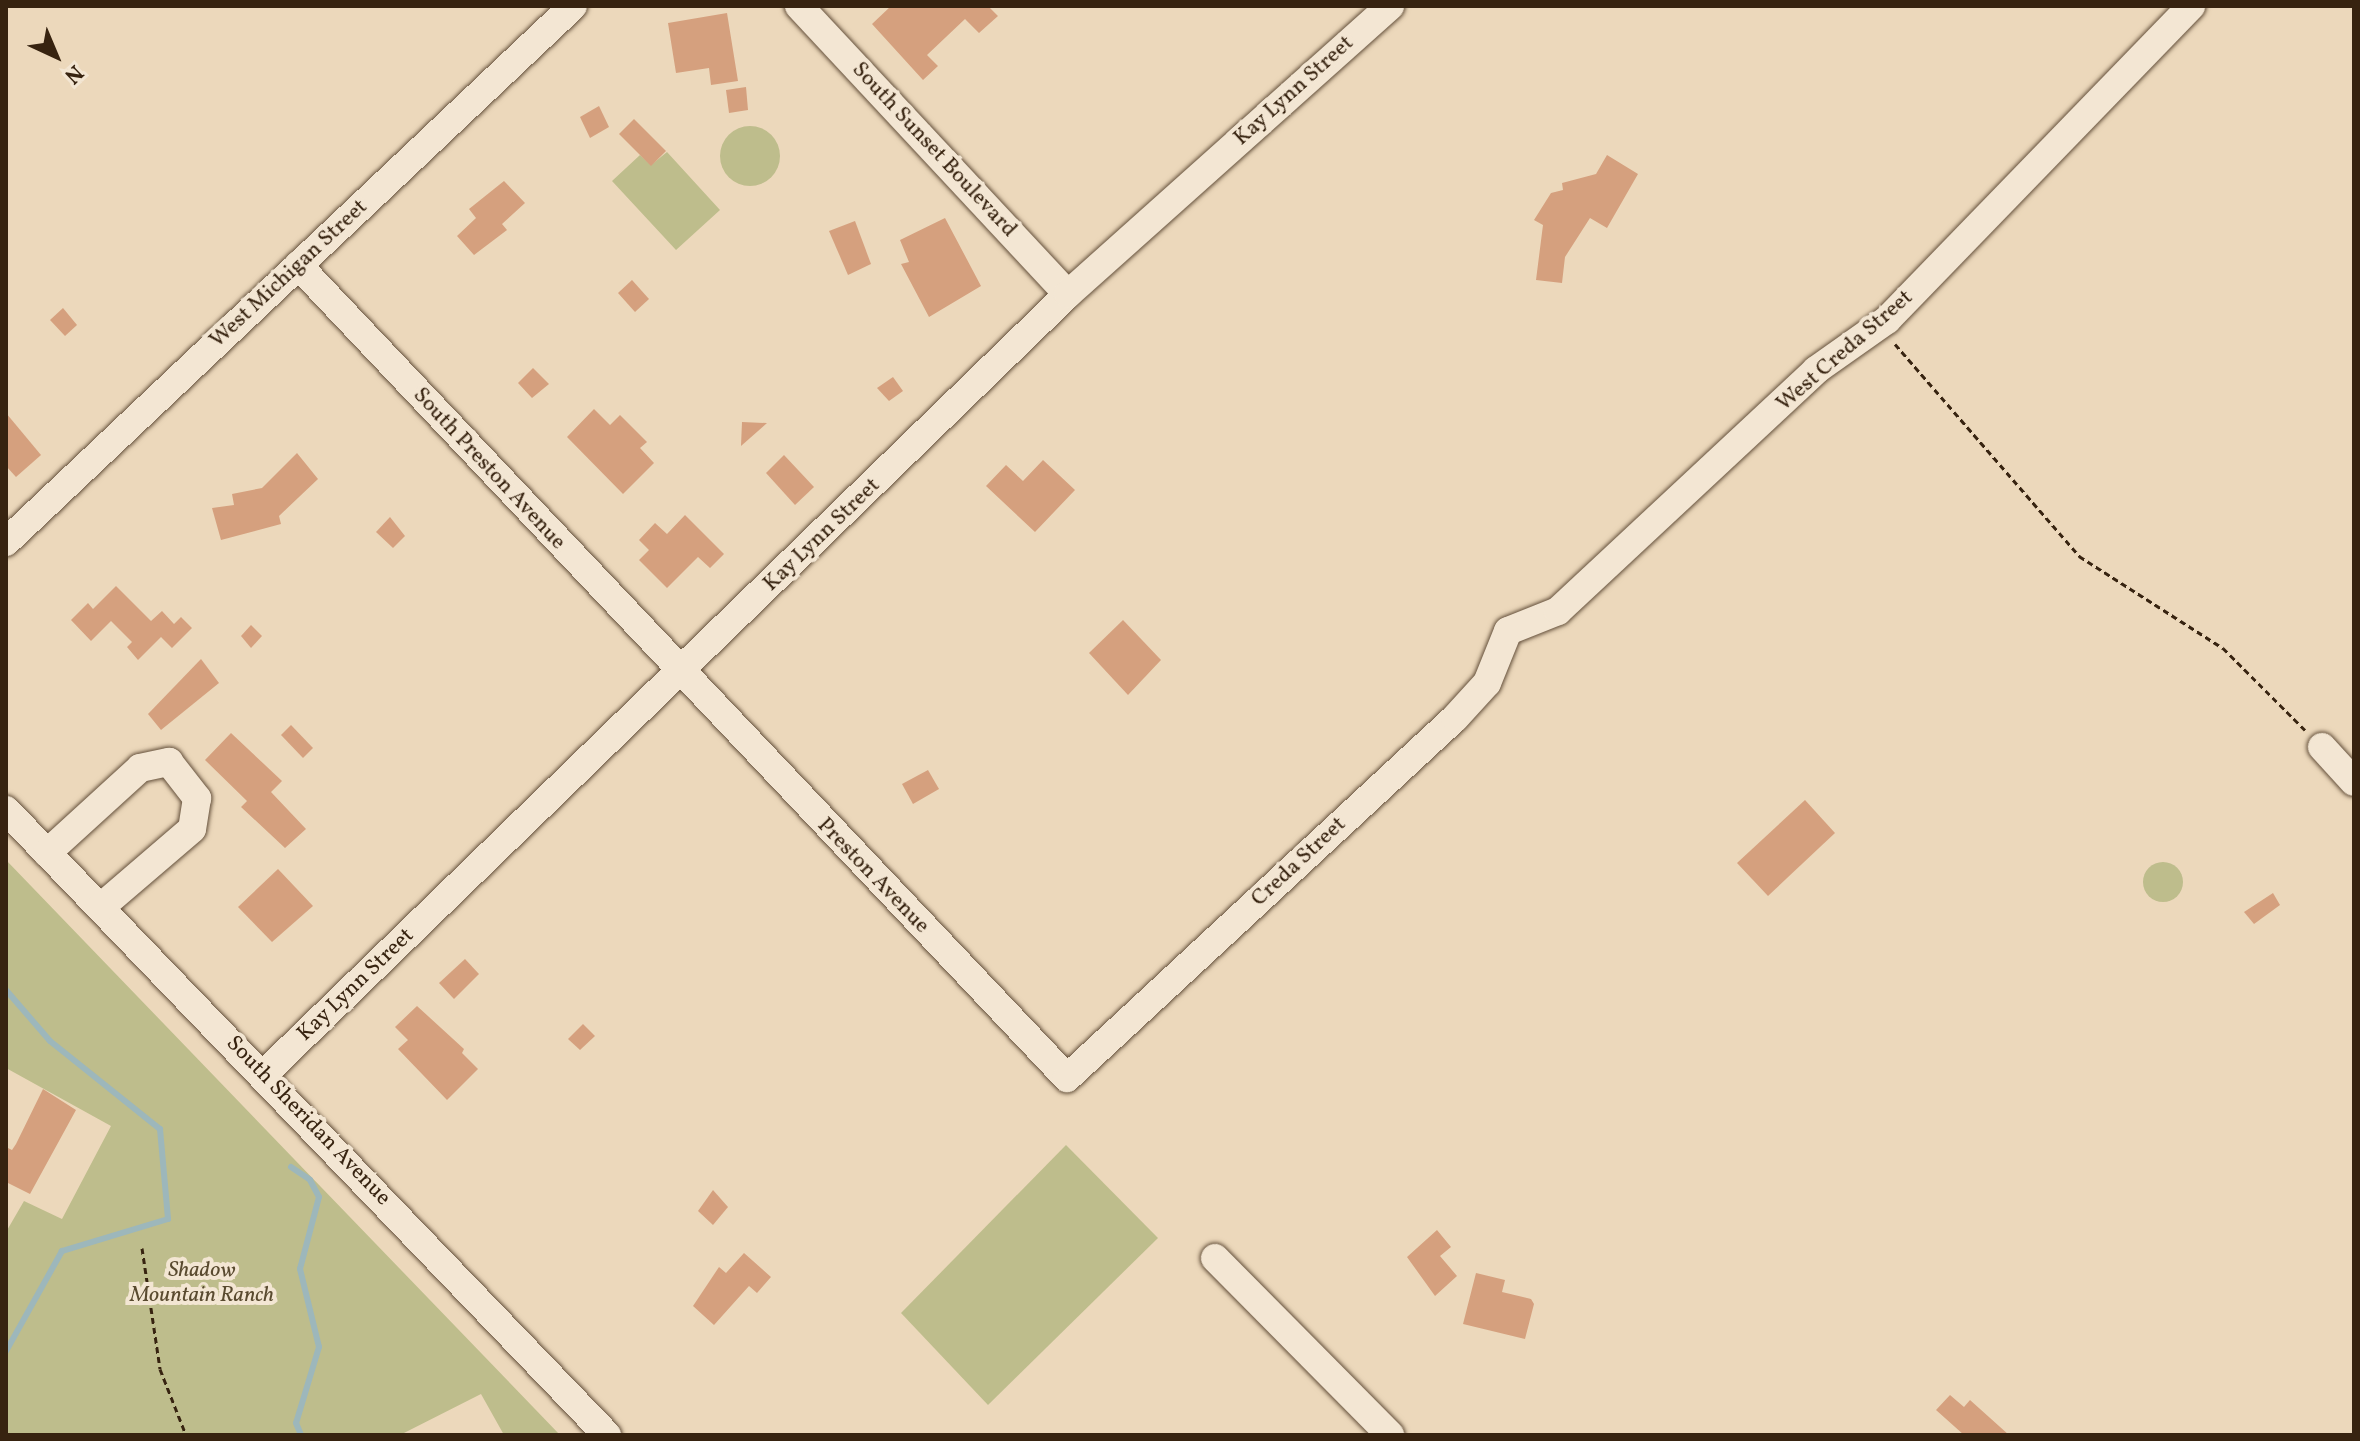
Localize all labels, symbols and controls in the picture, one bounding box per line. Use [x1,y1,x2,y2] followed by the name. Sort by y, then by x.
[16,16,96,96] north arrow
[1228,30,1360,152] street label: Kay Lynn Street
[57,57,90,90] text: N
[846,57,1022,243] street label: South Sunset Boulevard
[205,194,373,354] street label: West Michigan Street
[1772,285,1918,417] street label: West Creda Street
[407,382,571,556] street label: South Preston Avenue
[758,473,886,597] street label: Kay Lynn Street
[1246,812,1352,912] street label: Creda Street
[811,813,935,939] street label: Preston Avenue
[292,923,420,1047] street label: Kay Lynn Street
[220,1031,396,1211] street label: South Sheridan Avenue
[130,1257,274,1308] park label: Shadow Mountain Ranch

